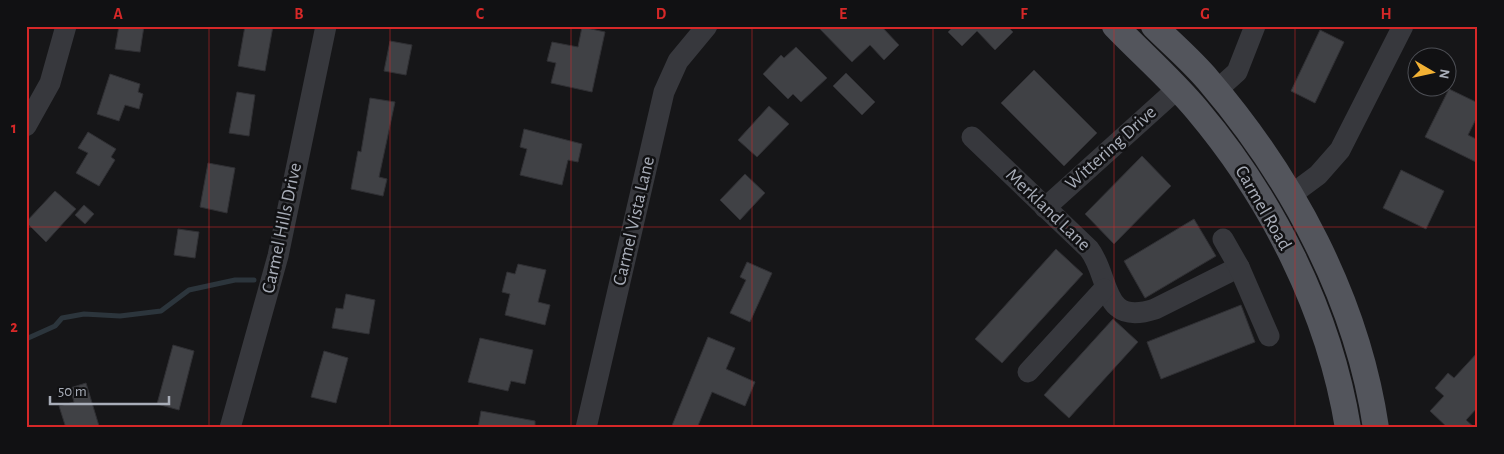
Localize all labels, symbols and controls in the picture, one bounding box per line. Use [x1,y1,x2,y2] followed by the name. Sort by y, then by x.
[113,6,123,22] text: A
[294,6,304,22] text: B
[476,6,485,22] text: C
[656,6,667,22] text: D
[839,6,847,22] text: E
[1020,6,1028,22] text: F
[1200,6,1210,22] text: G
[1380,6,1392,22] text: H
[1406,48,1456,98] north arrow
[1436,68,1452,80] text: N
[1062,103,1160,193] street label: Wittering Drive
[11,120,17,136] text: 1
[610,155,658,287] street label: Carmel Vista Lane
[259,161,305,295] street label: Carmel Hills Drive
[1231,162,1295,254] street label: Carmel Road
[1002,165,1094,255] street label: Merkland Lane
[10,319,18,335] text: 2
[50,374,169,406] scale bar
[58,384,87,399] text: 50 m

